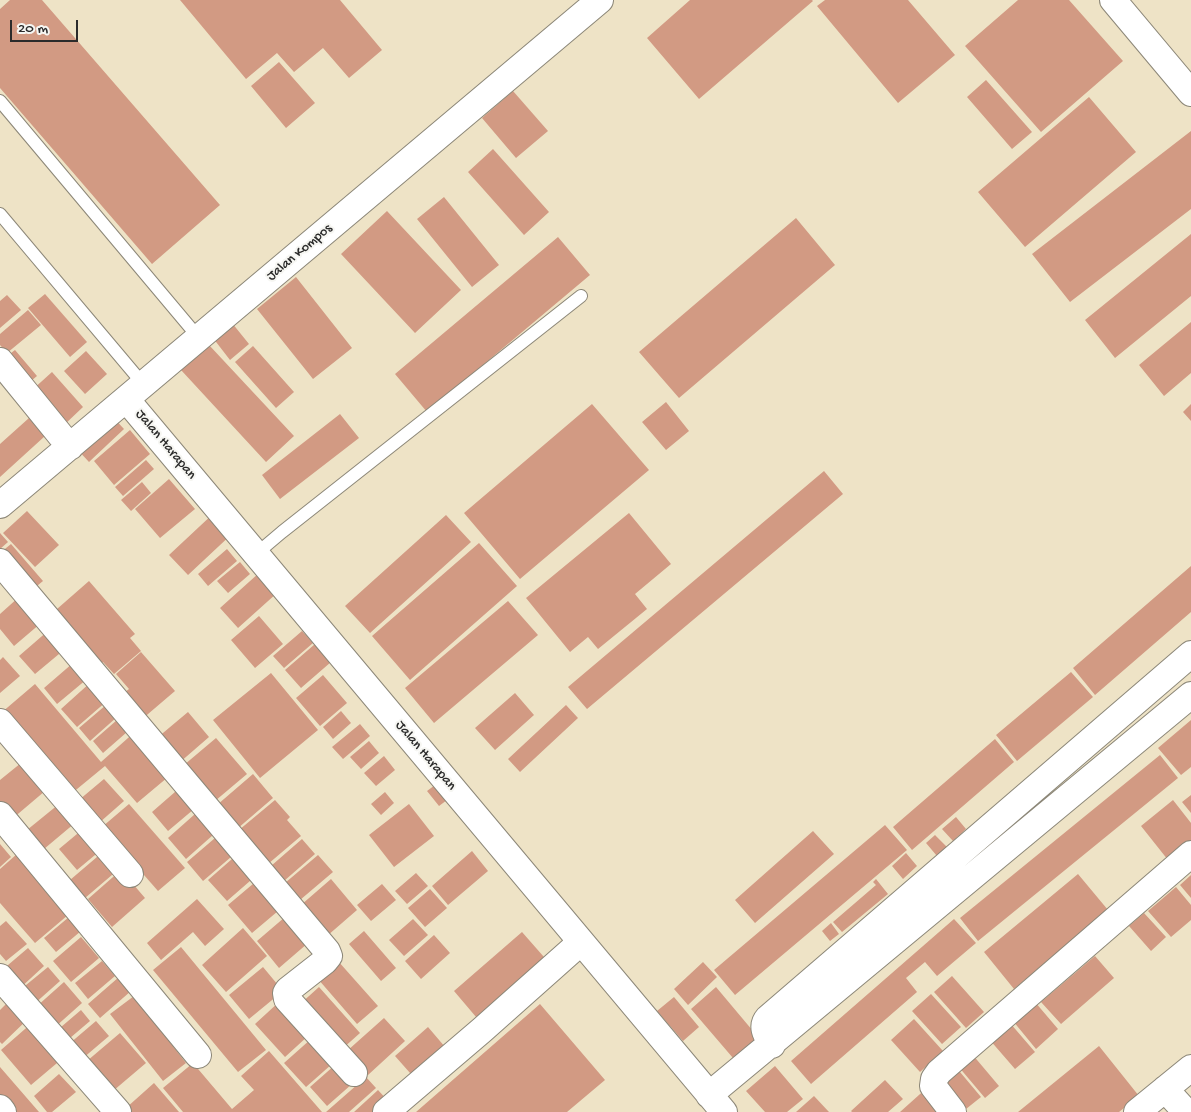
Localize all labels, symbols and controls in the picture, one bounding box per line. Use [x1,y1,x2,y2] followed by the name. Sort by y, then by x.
[12,10,80,42] scale bar
[18,20,48,38] text: 20 m
[264,221,336,285] street label: Jalan Kompos
[131,407,199,483] street label: Jalan Harapan
[391,718,459,794] street label: Jalan Harapan

